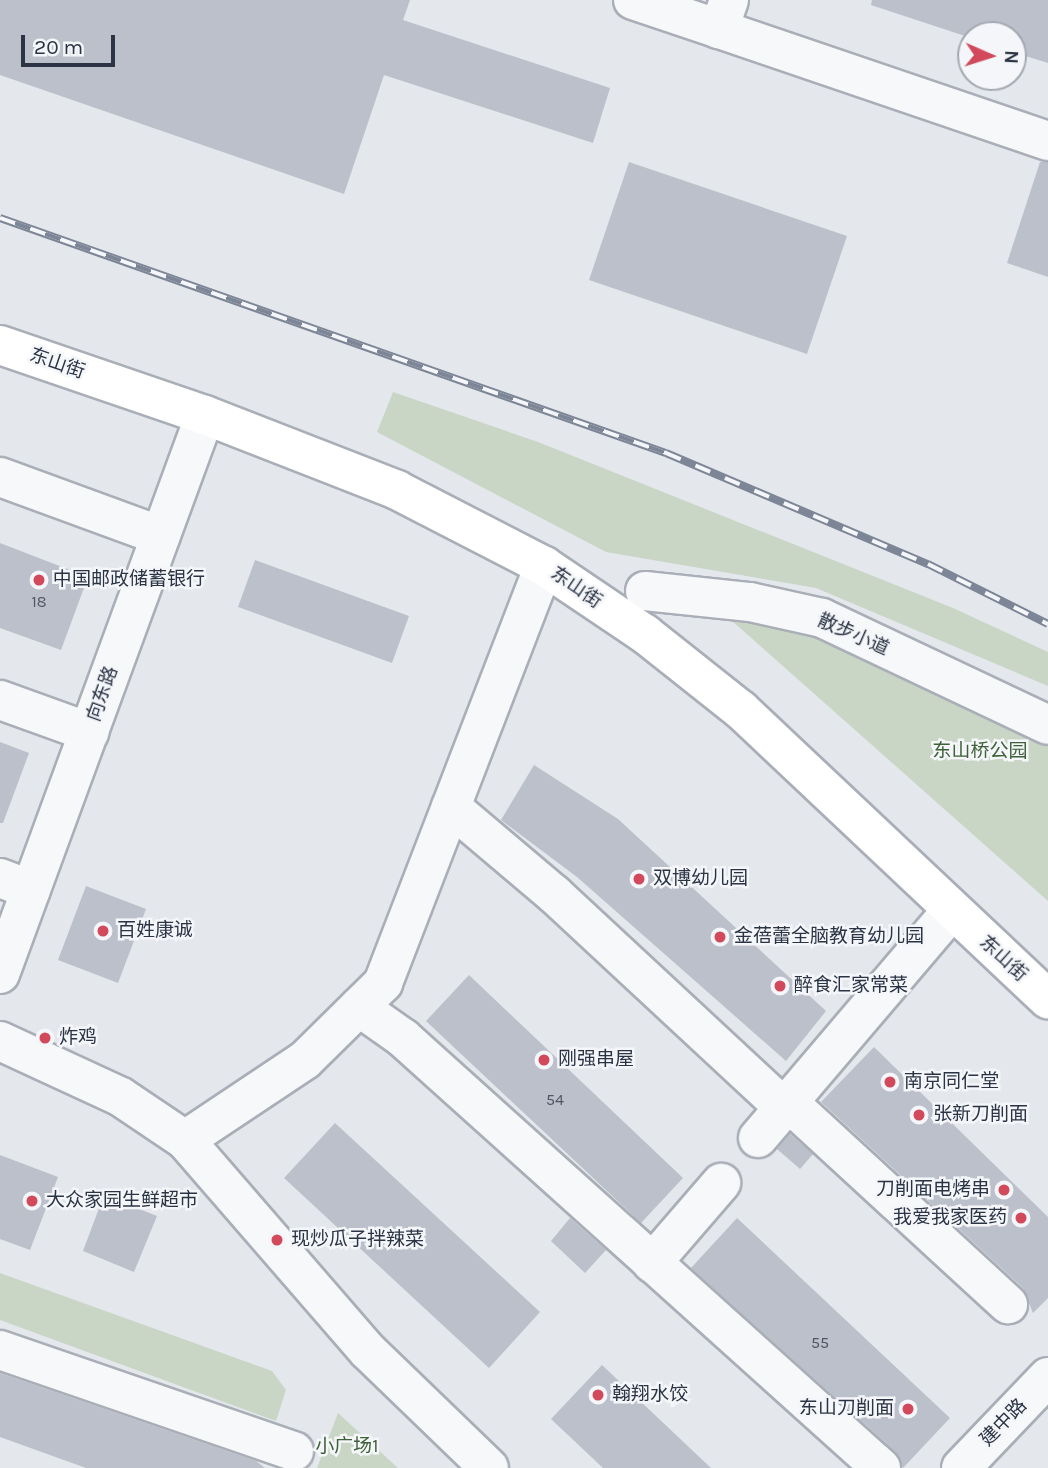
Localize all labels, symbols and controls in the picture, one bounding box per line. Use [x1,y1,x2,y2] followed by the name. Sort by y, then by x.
[24,21,119,65] scale bar
[957,21,1027,91] north arrow
[34,35,83,59] text: 20 m
[1000,50,1022,64] text: N
[26,344,88,384] street label: 东山街
[546,563,606,613] street label: 东山街
[53,569,205,591] place label: 中国邮政储蓄银行
[31,572,47,588] marker: 中国邮政储蓄银行
[31,592,47,612] house number: 18
[814,609,892,661] street label: 散步小道
[83,663,123,725] street label: 向东路
[933,741,1027,763] park label: 东山桥公园
[653,868,748,890] place label: 双博幼儿园
[631,871,647,887] marker: 双博幼儿园
[117,920,193,942] place label: 百姓康诚
[95,923,111,939] marker: 百姓康诚
[734,926,924,948] place label: 金蓓蕾全脑教育幼儿园
[712,929,728,945] marker: 金蓓蕾全脑教育幼儿园
[974,931,1032,987] street label: 东山街
[794,975,908,997] place label: 醉食汇家常菜
[772,978,788,994] marker: 醉食汇家常菜
[59,1027,97,1049] place label: 炸鸡
[37,1030,53,1046] marker: 炸鸡
[558,1049,634,1071] place label: 刚强串屋
[536,1052,552,1068] marker: 刚强串屋
[904,1071,999,1093] place label: 南京同仁堂
[882,1074,898,1090] marker: 南京同仁堂
[546,1090,564,1110] house number: 54
[933,1104,1028,1126] place label: 张新刀削面
[911,1107,927,1123] marker: 张新刀削面
[876,1179,990,1201] place label: 刀削面电烤串
[996,1182,1012,1198] marker: 刀削面电烤串
[46,1190,198,1212] place label: 大众家园生鲜超市
[24,1193,40,1209] marker: 大众家园生鲜超市
[893,1207,1007,1229] place label: 我爱我家医药
[1013,1210,1029,1226] marker: 我爱我家医药
[291,1229,424,1251] place label: 现炒瓜子拌辣菜
[269,1232,285,1248] marker: 现炒瓜子拌辣菜
[811,1333,829,1353] house number: 55
[612,1384,688,1406] place label: 翰翔水饺
[590,1387,606,1403] marker: 翰翔水饺
[976,1395,1032,1451] street label: 建中路
[799,1398,894,1420] place label: 东山刀削面
[900,1401,916,1417] marker: 东山刀削面
[315,1436,379,1458] park label: 小广场1

